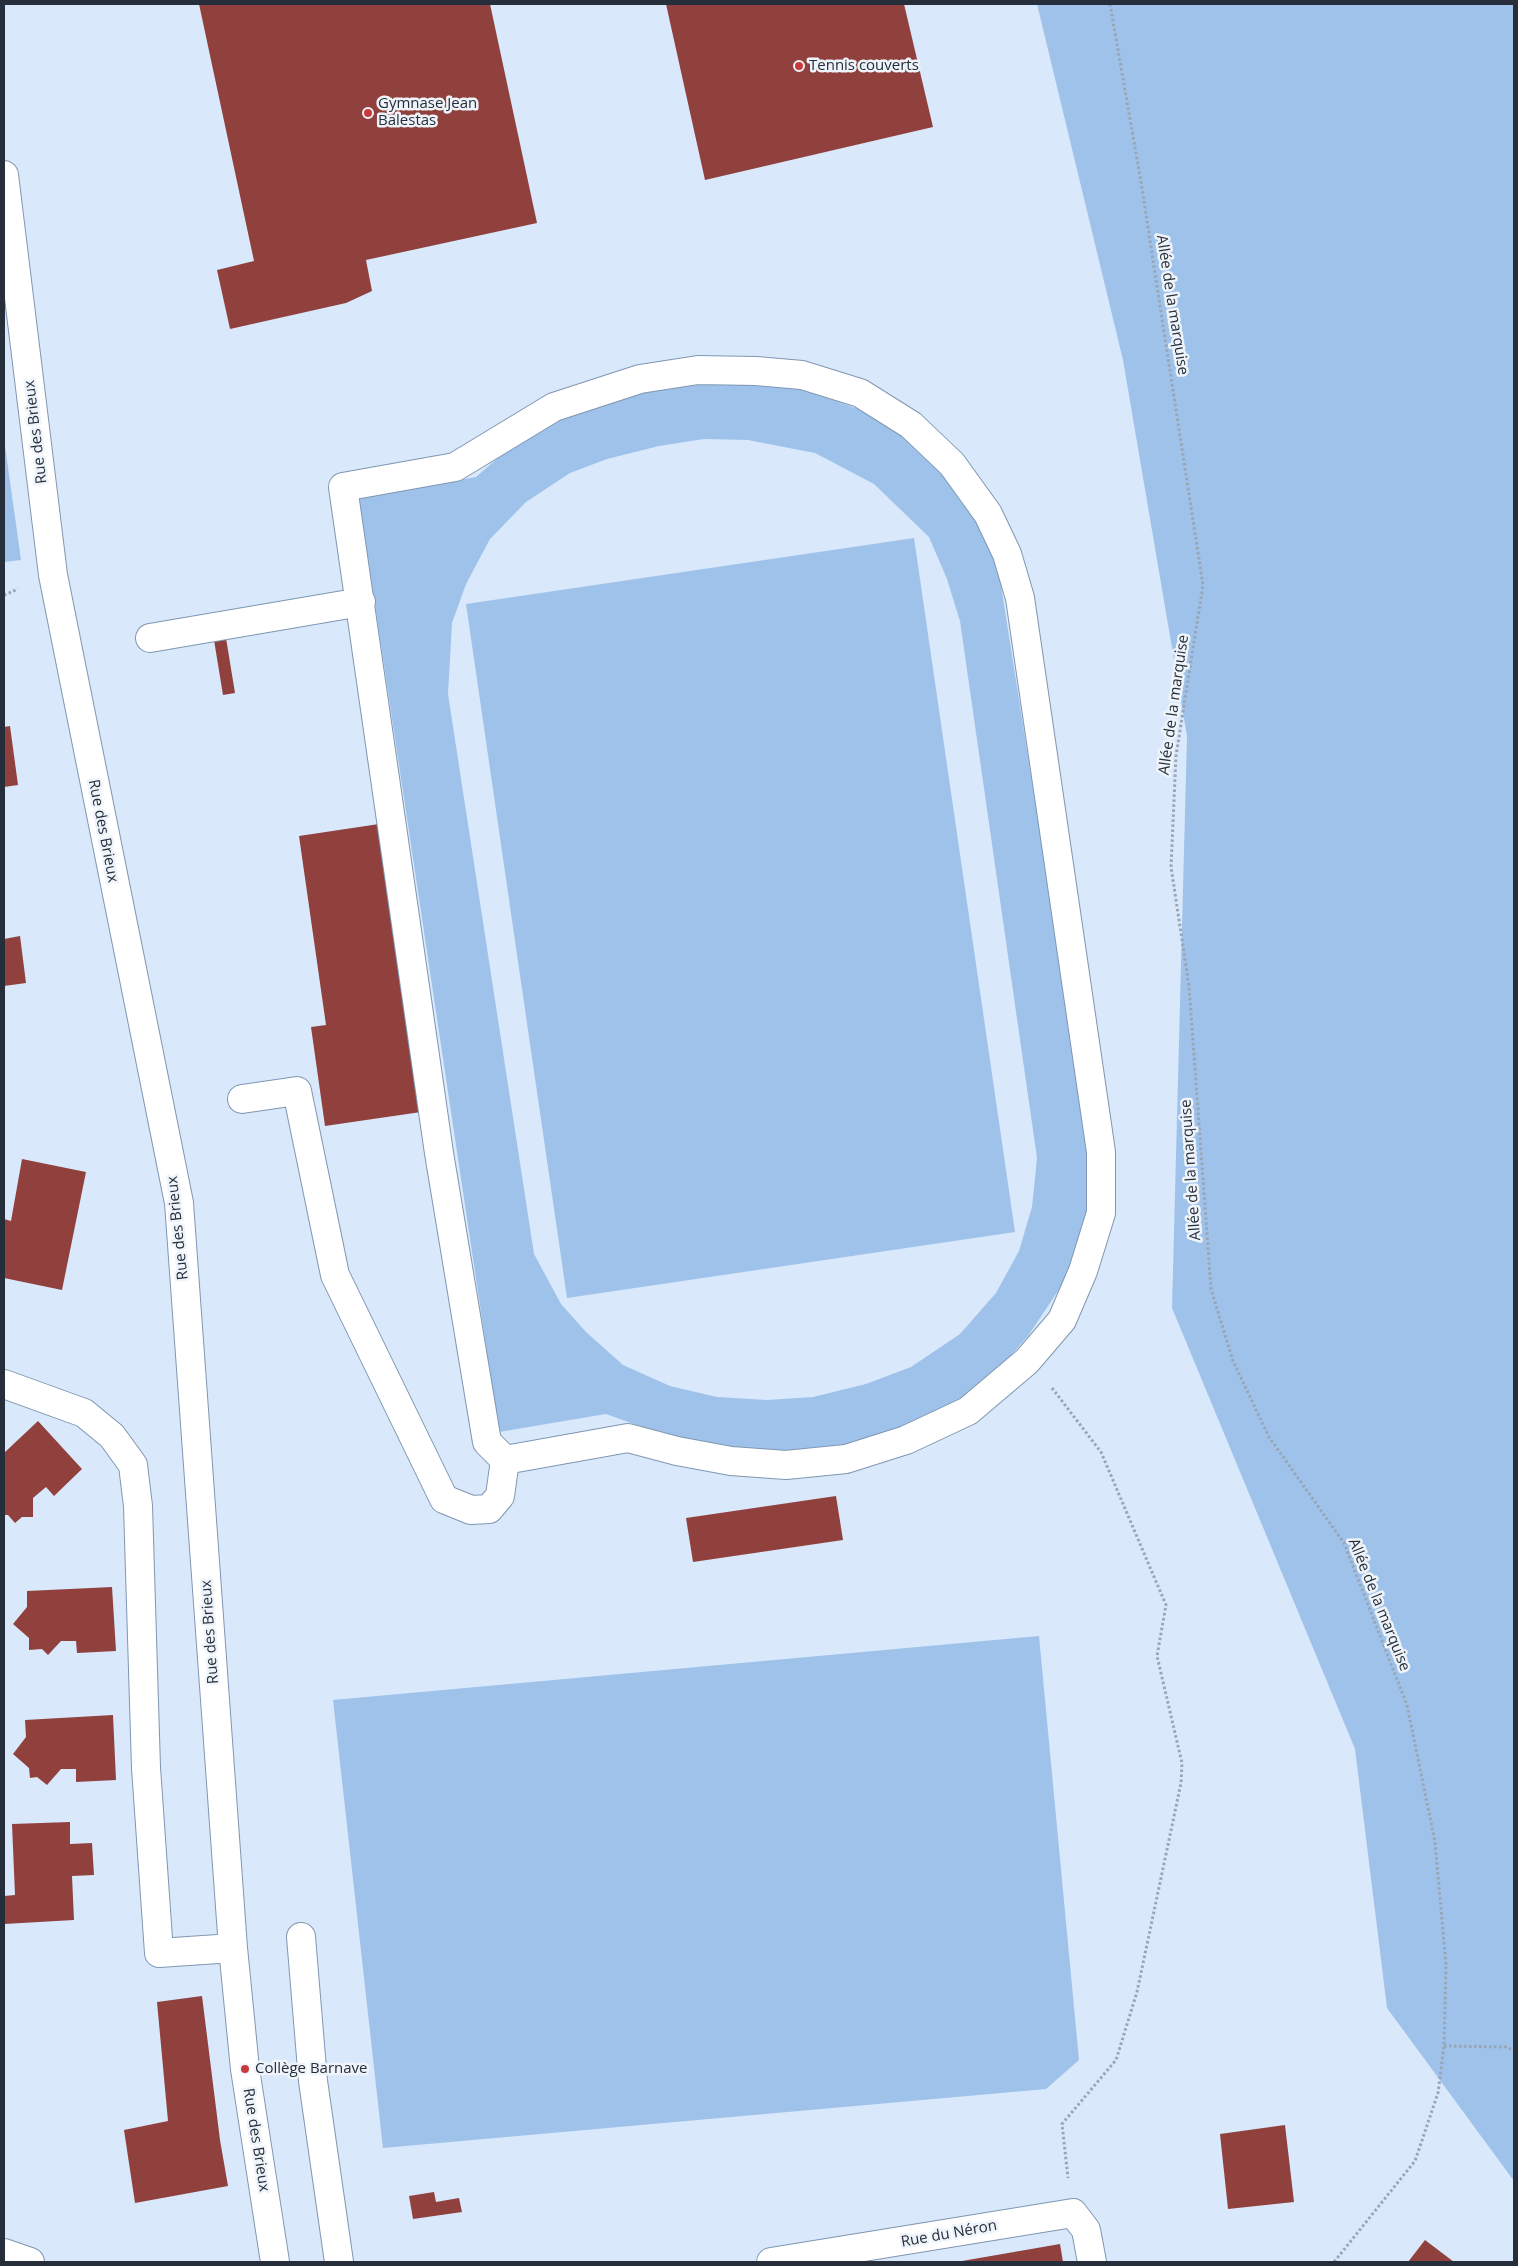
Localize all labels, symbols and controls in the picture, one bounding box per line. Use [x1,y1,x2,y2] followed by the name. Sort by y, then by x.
[809,57,919,75] place label: Tennis couverts
[793,60,805,72] marker: Tennis couverts
[378,95,477,130] place label: Gymnase Jean Balestas
[362,107,374,119] marker: Gymnase Jean Balestas
[1152,234,1192,376] street label: Allée de la marquise
[21,379,51,485] street label: Rue des Brieux
[1155,634,1193,776] street label: Allée de la marquise
[84,778,122,884] street label: Rue des Brieux
[1177,1099,1205,1241] street label: Allée de la marquise
[164,1175,192,1281] street label: Rue des Brieux
[1344,1536,1414,1674] street label: Allée de la marquise
[197,1579,223,1685] street label: Rue des Brieux
[255,2060,368,2078] place label: Collège Barnave
[239,2063,251,2075] marker: Collège Barnave
[239,2087,273,2193] street label: Rue des Brieux
[900,2217,998,2251] street label: Rue du Néron

